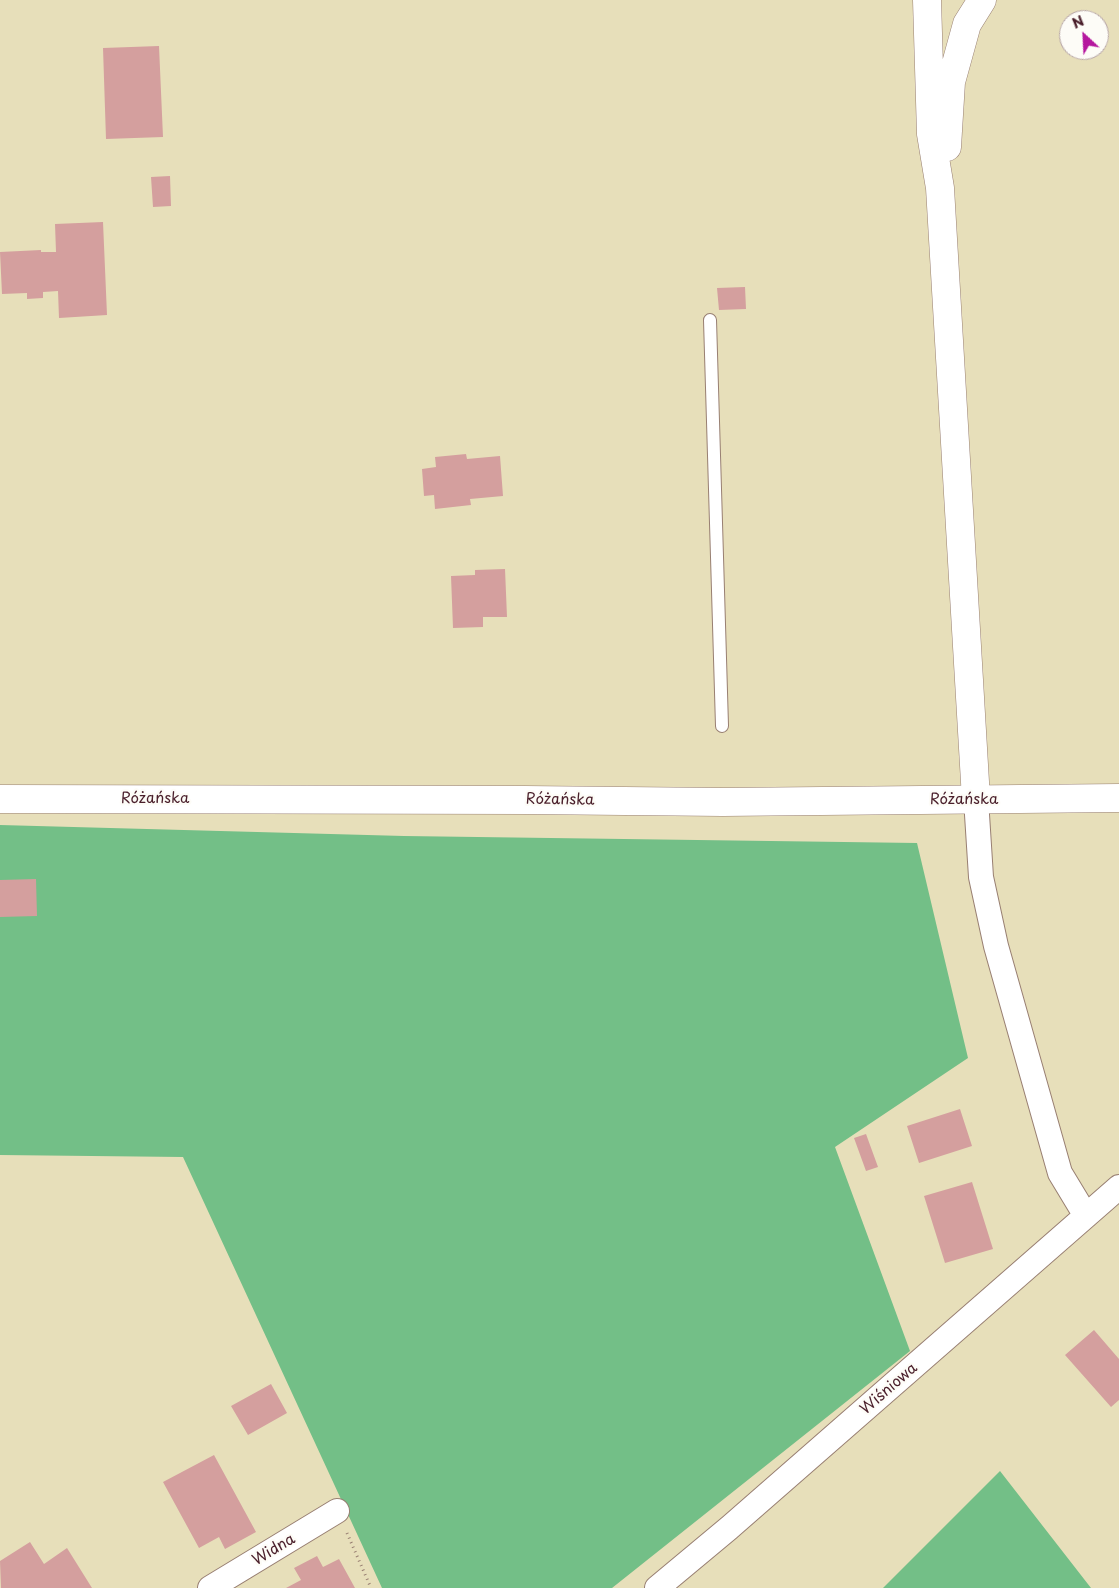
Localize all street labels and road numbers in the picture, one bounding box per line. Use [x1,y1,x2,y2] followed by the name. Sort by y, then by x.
[121,790,189,808] street label: Różańska
[526,790,594,810] street label: Różańska
[930,791,998,809] street label: Różańska
[857,1359,921,1419] street label: Wiśniowa
[249,1530,299,1570] street label: Widna

